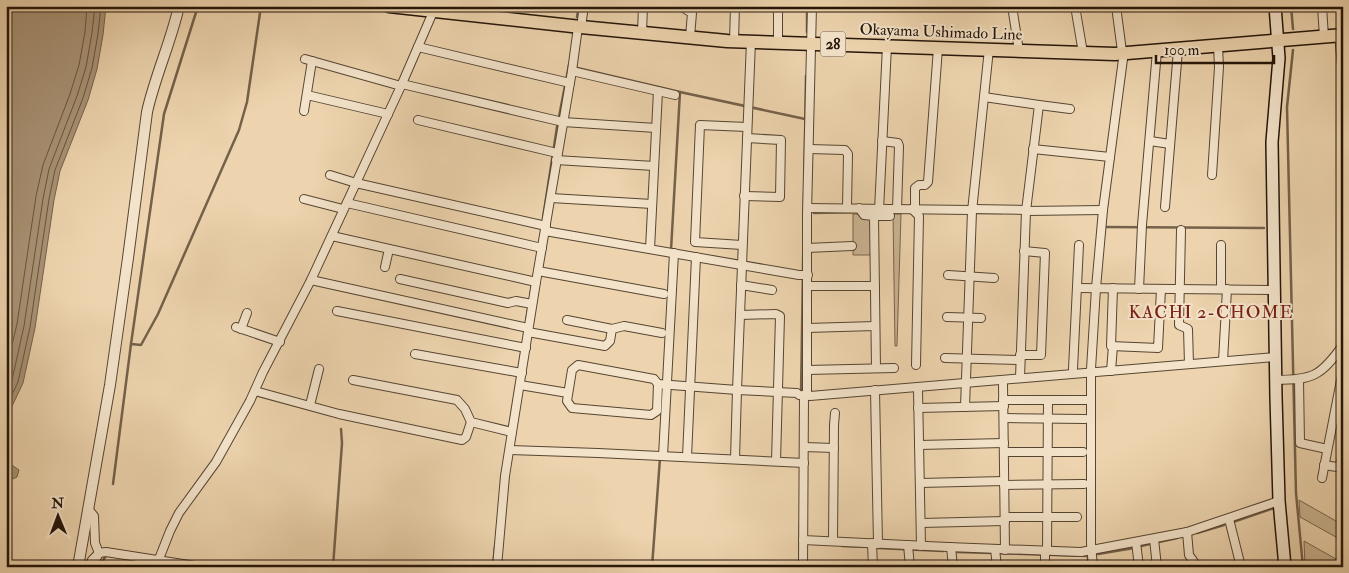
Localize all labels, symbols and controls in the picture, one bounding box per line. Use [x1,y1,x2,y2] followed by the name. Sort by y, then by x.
[859,19,1023,45] street label: Okayama Ushimado Line
[820,32,846,56] road number: 28
[1156,32,1274,64] scale bar
[1164,41,1200,60] text: 100 m
[1128,301,1294,324] district label: KACHI 2-CHOME
[32,490,82,540] north arrow
[50,495,65,512] text: N

